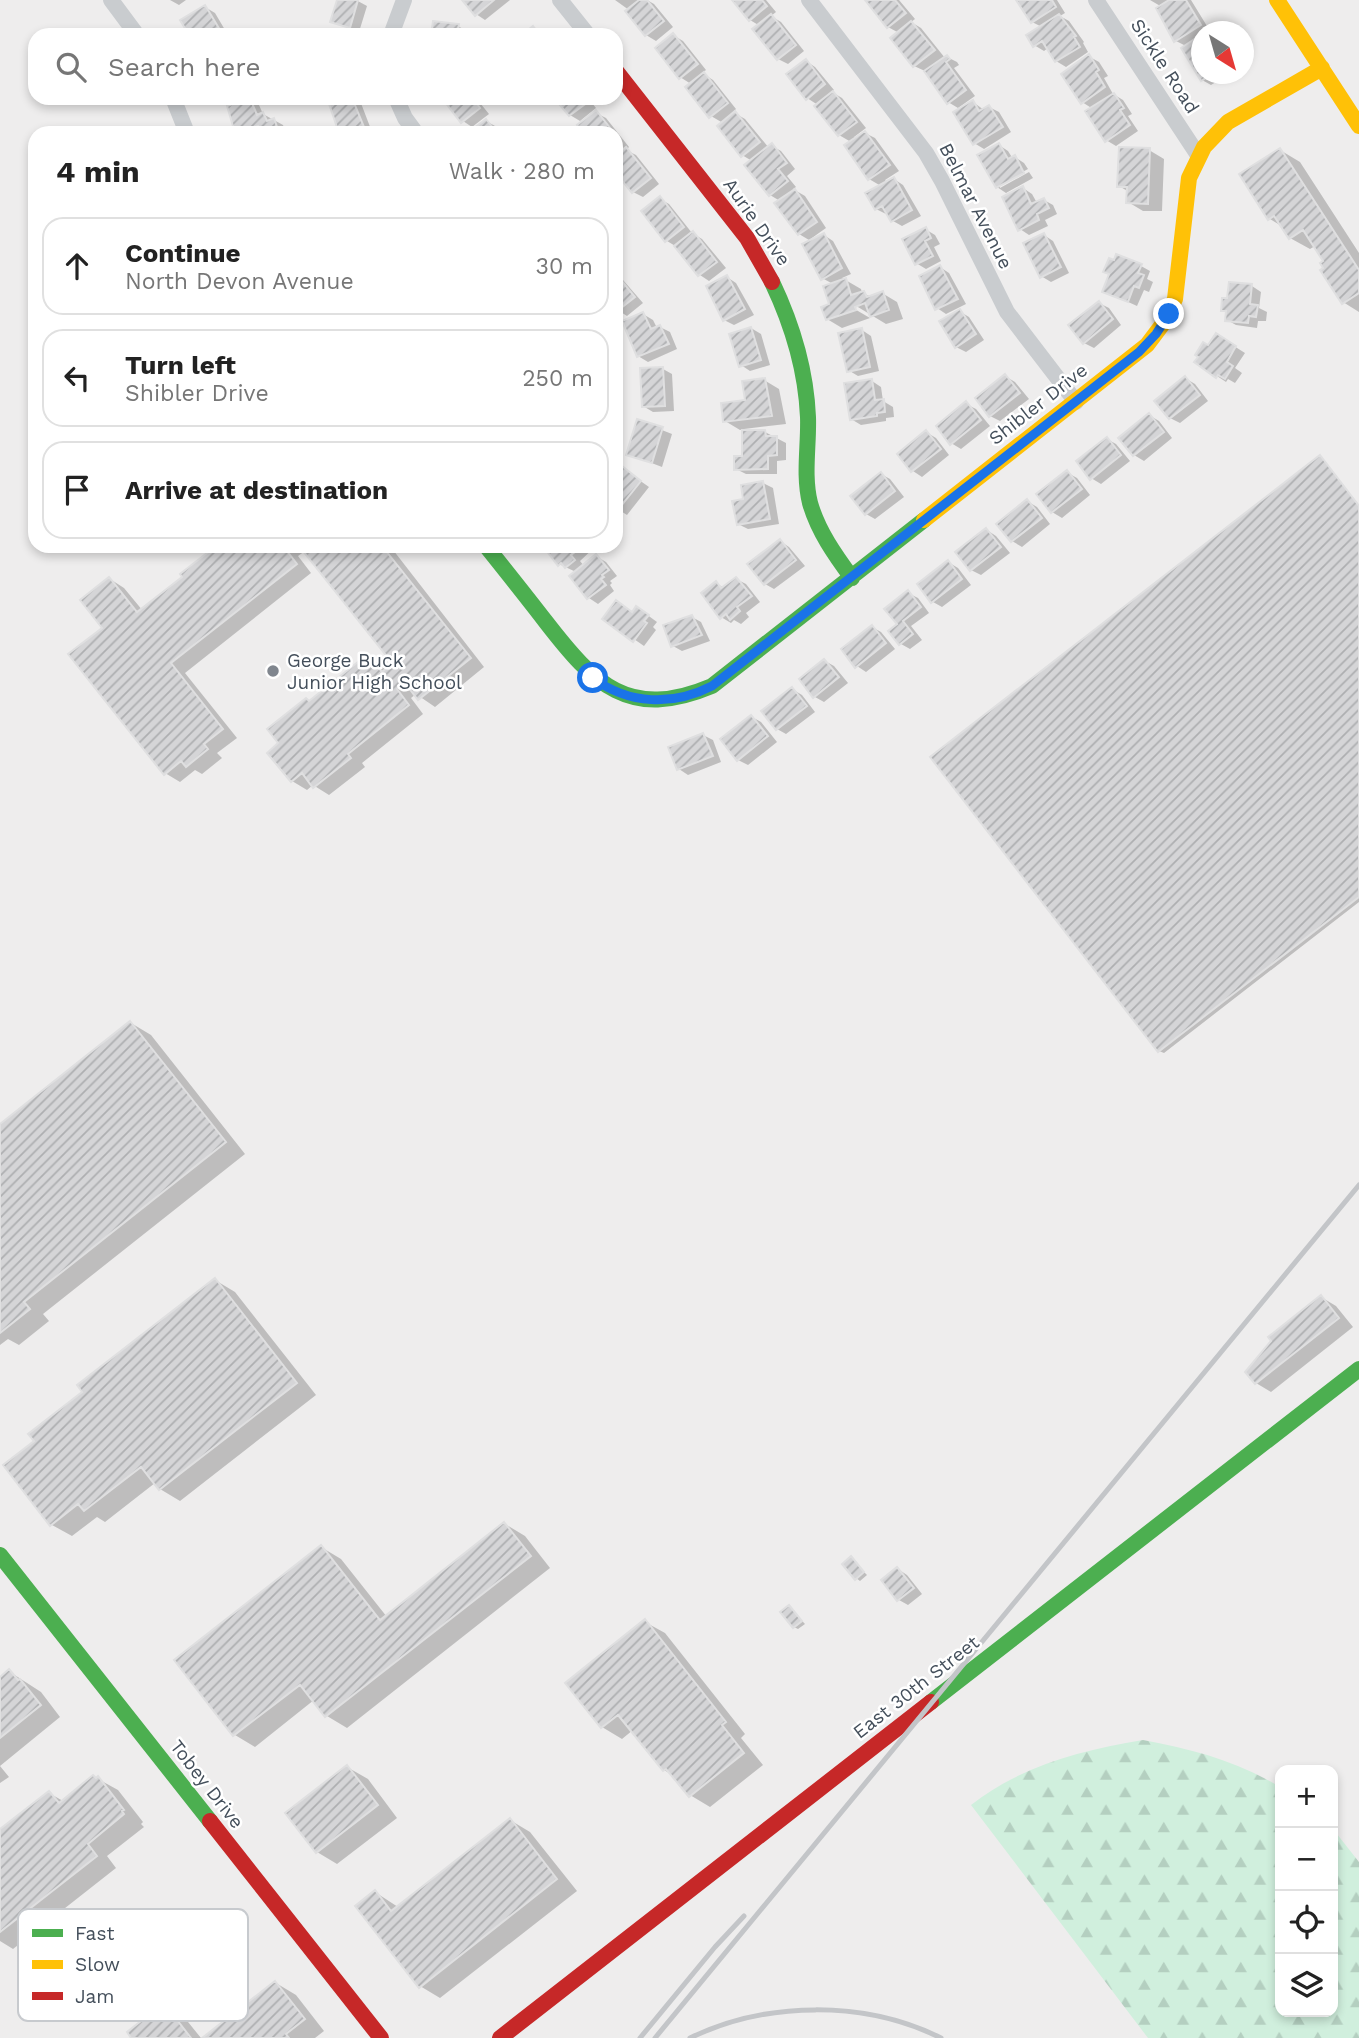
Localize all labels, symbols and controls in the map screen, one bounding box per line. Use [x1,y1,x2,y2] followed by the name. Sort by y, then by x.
[1126,14,1204,118] street label: Sickle Road
[1191,21,1254,84] north arrow
[28,28,623,105] search box
[52,48,90,86] icon: search
[108,52,260,82] text: Search here
[934,139,1018,273] street label: Belmar Avenue
[56,154,140,189] text: 4 min
[449,158,595,185] text: Walk · 280 m
[718,174,796,270] street label: Aurie Drive
[125,238,241,268] text: Continue
[58,247,96,285] icon: ahead
[536,253,593,280] text: 30 m
[125,268,354,295] text: North Devon Avenue
[1153,298,1184,329] route end
[125,350,236,380] text: Turn left
[984,358,1092,450] street label: Shibler Drive
[58,359,96,397] icon: left
[522,365,593,392] text: 250 m
[125,380,269,407] text: Shibler Drive
[58,471,96,509] icon: arrive
[125,475,388,505] text: Arrive at destination
[287,649,462,694] place label: George Buck Junior High School
[577,662,608,693] route start
[265,663,281,679] marker: George Buck Junior High School
[848,1631,984,1743] street label: East 30th Street
[165,1735,249,1833] street label: Tobey Drive
[1275,1765,1338,2017] map controls
[1275,1765,1338,1828] button: +
[1275,1828,1338,1891] button: −
[1275,1891,1338,1954] button: locate
[18,1909,248,2021] legend
[75,1922,114,1945] text: Fast
[75,1953,120,1976] text: Slow
[1275,1954,1338,2017] button: layers
[75,1985,114,2008] text: Jam

